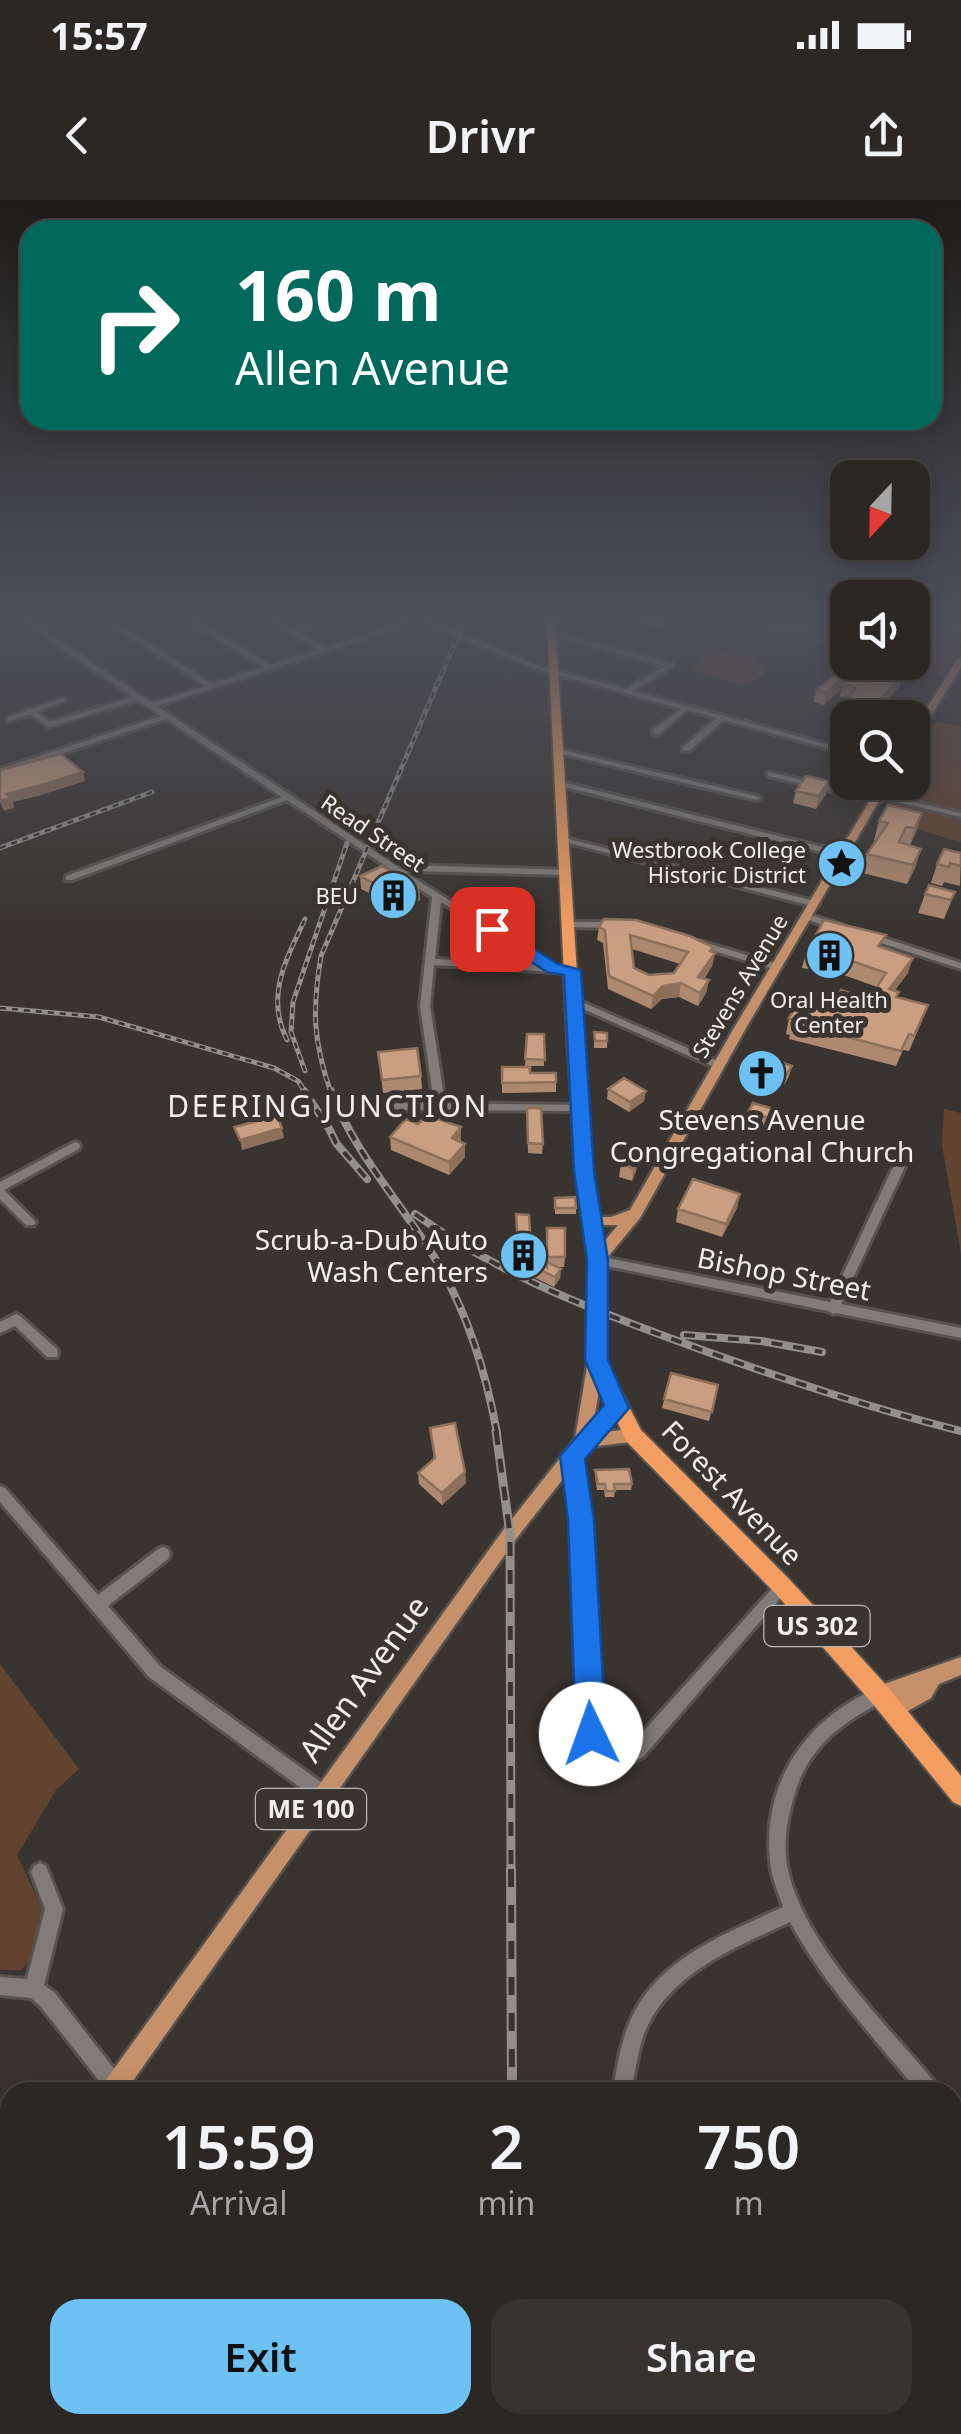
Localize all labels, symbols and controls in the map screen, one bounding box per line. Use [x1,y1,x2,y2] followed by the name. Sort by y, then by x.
[50,9,148,61] text: 15:57
[426,105,535,166] text: Drivr
[50,108,105,163] icon: back
[856,108,911,163] icon: share
[235,246,442,342] text: 160 m
[70,260,200,390] icon: right
[235,337,510,398] text: Allen Avenue
[830,460,930,560] north arrow
[830,460,930,800] map controls
[830,580,930,680] button: sound
[830,700,930,800] button: search
[316,786,431,878] street label: Read Street
[612,834,806,889] place label: Westbrook College Historic District
[815,837,867,889] place icon: Westbrook College Historic District
[367,870,419,922] building icon: BEU
[315,880,358,910] place label: BEU
[450,887,535,972] pin
[465,902,520,957] icon: arrive
[684,908,794,1063] street label: Stevens Avenue
[803,930,855,982] building icon: Oral Health Center
[770,984,888,1039] place label: Oral Health Center
[736,1047,788,1099] church icon: Stevens Avenue Congregational Church
[167,1085,489,1126] district label: DEERING JUNCTION
[610,1100,914,1170] place label: Stevens Avenue Congregational Church
[255,1220,488,1290] place label: Scrub-a-Dub Auto Wash Centers
[497,1230,549,1282] building icon: Scrub-a-Dub Auto Wash Centers
[694,1238,874,1308] street label: Bishop Street
[654,1412,811,1573] street label: Forest Avenue
[288,1586,438,1770] street label: Allen Avenue
[764,1606,870,1646] road number: US 302
[539,1682,643,1786] position arrow
[256,1789,366,1829] road number: ME 100
[162,2105,316,2187] text: 15:59
[489,2105,524,2187] text: 2
[697,2105,800,2187] text: 750
[190,2181,288,2224] text: Arrival
[477,2181,535,2224] text: min
[734,2181,764,2224] text: m
[50,2299,471,2414] button: Exit
[491,2299,912,2414] button: Share

